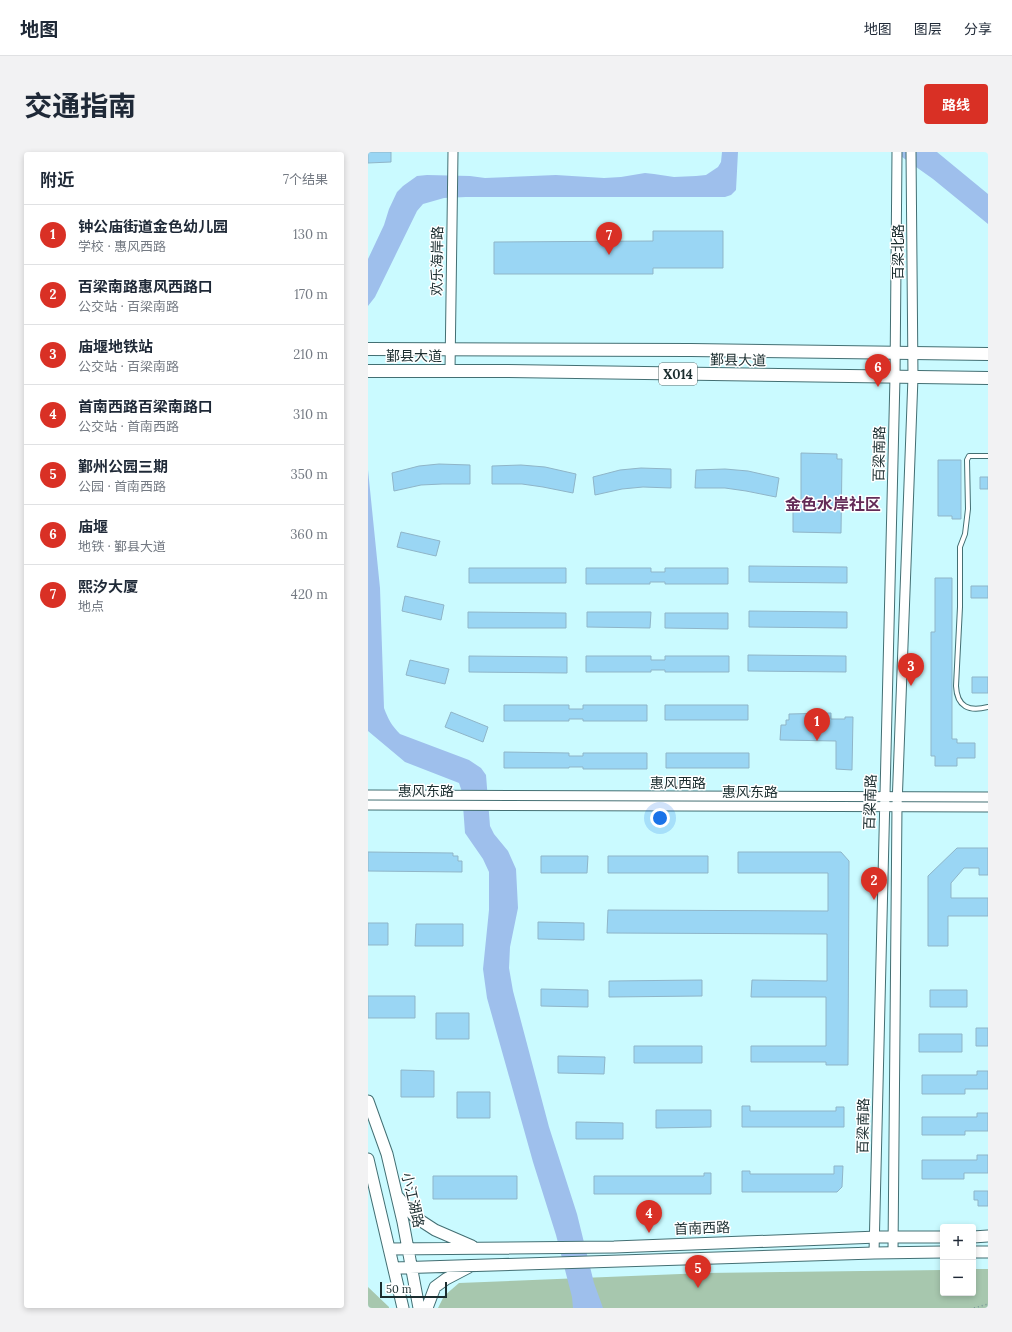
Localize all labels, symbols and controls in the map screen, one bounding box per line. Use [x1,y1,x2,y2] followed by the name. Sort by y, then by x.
[20,17,58,41] text: 地图
[864,20,892,38] text: 地图
[914,20,942,38] text: 图层
[964,20,992,38] text: 分享
[924,84,988,124] button: 路线
[24,88,136,124] text: 交通指南
[40,169,74,191] text: 附近
[283,171,328,188] text: 7个结果
[78,217,228,236] text: 钟公庙街道金色幼儿园
[596,222,622,255] pin: 7
[889,224,907,280] street label: 百梁北路
[50,226,56,243] text: 1
[293,226,328,243] text: 130 m
[427,226,447,296] street label: 欢乐海岸路
[78,238,166,255] text: 学校 · 惠风西路
[78,277,213,296] text: 百梁南路惠风西路口
[50,286,56,303] text: 2
[294,286,328,303] text: 170 m
[78,298,179,315] text: 公交站 · 百梁南路
[78,337,153,356] text: 庙堰地铁站
[49,346,57,363] text: 3
[293,346,328,363] text: 210 m
[386,347,442,365] street label: 鄞县大道
[710,351,766,369] street label: 鄞县大道
[865,354,891,387] pin: 6
[78,358,179,375] text: 公交站 · 百梁南路
[659,363,697,385] road number: X014
[78,397,213,416] text: 首南西路百梁南路口
[49,406,57,423] text: 4
[293,406,328,423] text: 310 m
[78,418,179,435] text: 公交站 · 首南西路
[870,426,888,482] street label: 百梁南路
[78,457,168,476] text: 鄞州公园三期
[49,466,57,483] text: 5
[291,466,328,483] text: 350 m
[78,478,166,495] text: 公园 · 首南西路
[785,494,881,514] district label: 金色水岸社区
[78,517,108,536] text: 庙堰
[49,526,57,543] text: 6
[290,526,328,543] text: 360 m
[78,538,166,555] text: 地铁 · 鄞县大道
[78,577,138,596] text: 熙汐大厦
[50,586,56,603] text: 7
[291,586,328,603] text: 420 m
[78,598,104,615] text: 地点
[898,653,924,686] pin: 3
[804,708,830,741] pin: 1
[650,774,706,792] street label: 惠风西路
[860,774,880,830] street label: 百梁南路
[398,782,454,800] street label: 惠风东路
[722,783,778,801] street label: 惠风东路
[650,808,670,828] your location
[861,867,887,900] pin: 2
[854,1098,872,1154] street label: 百梁南路
[398,1171,428,1229] street label: 小江湖路
[636,1200,662,1233] pin: 4
[674,1218,730,1238] street label: 首南西路
[940,1224,976,1296] map controls
[940,1224,976,1260] button: +
[685,1255,711,1288] pin: 5
[940,1260,976,1296] button: −
[380,1280,447,1299] scale bar
[386,1282,412,1296] text: 50 m

